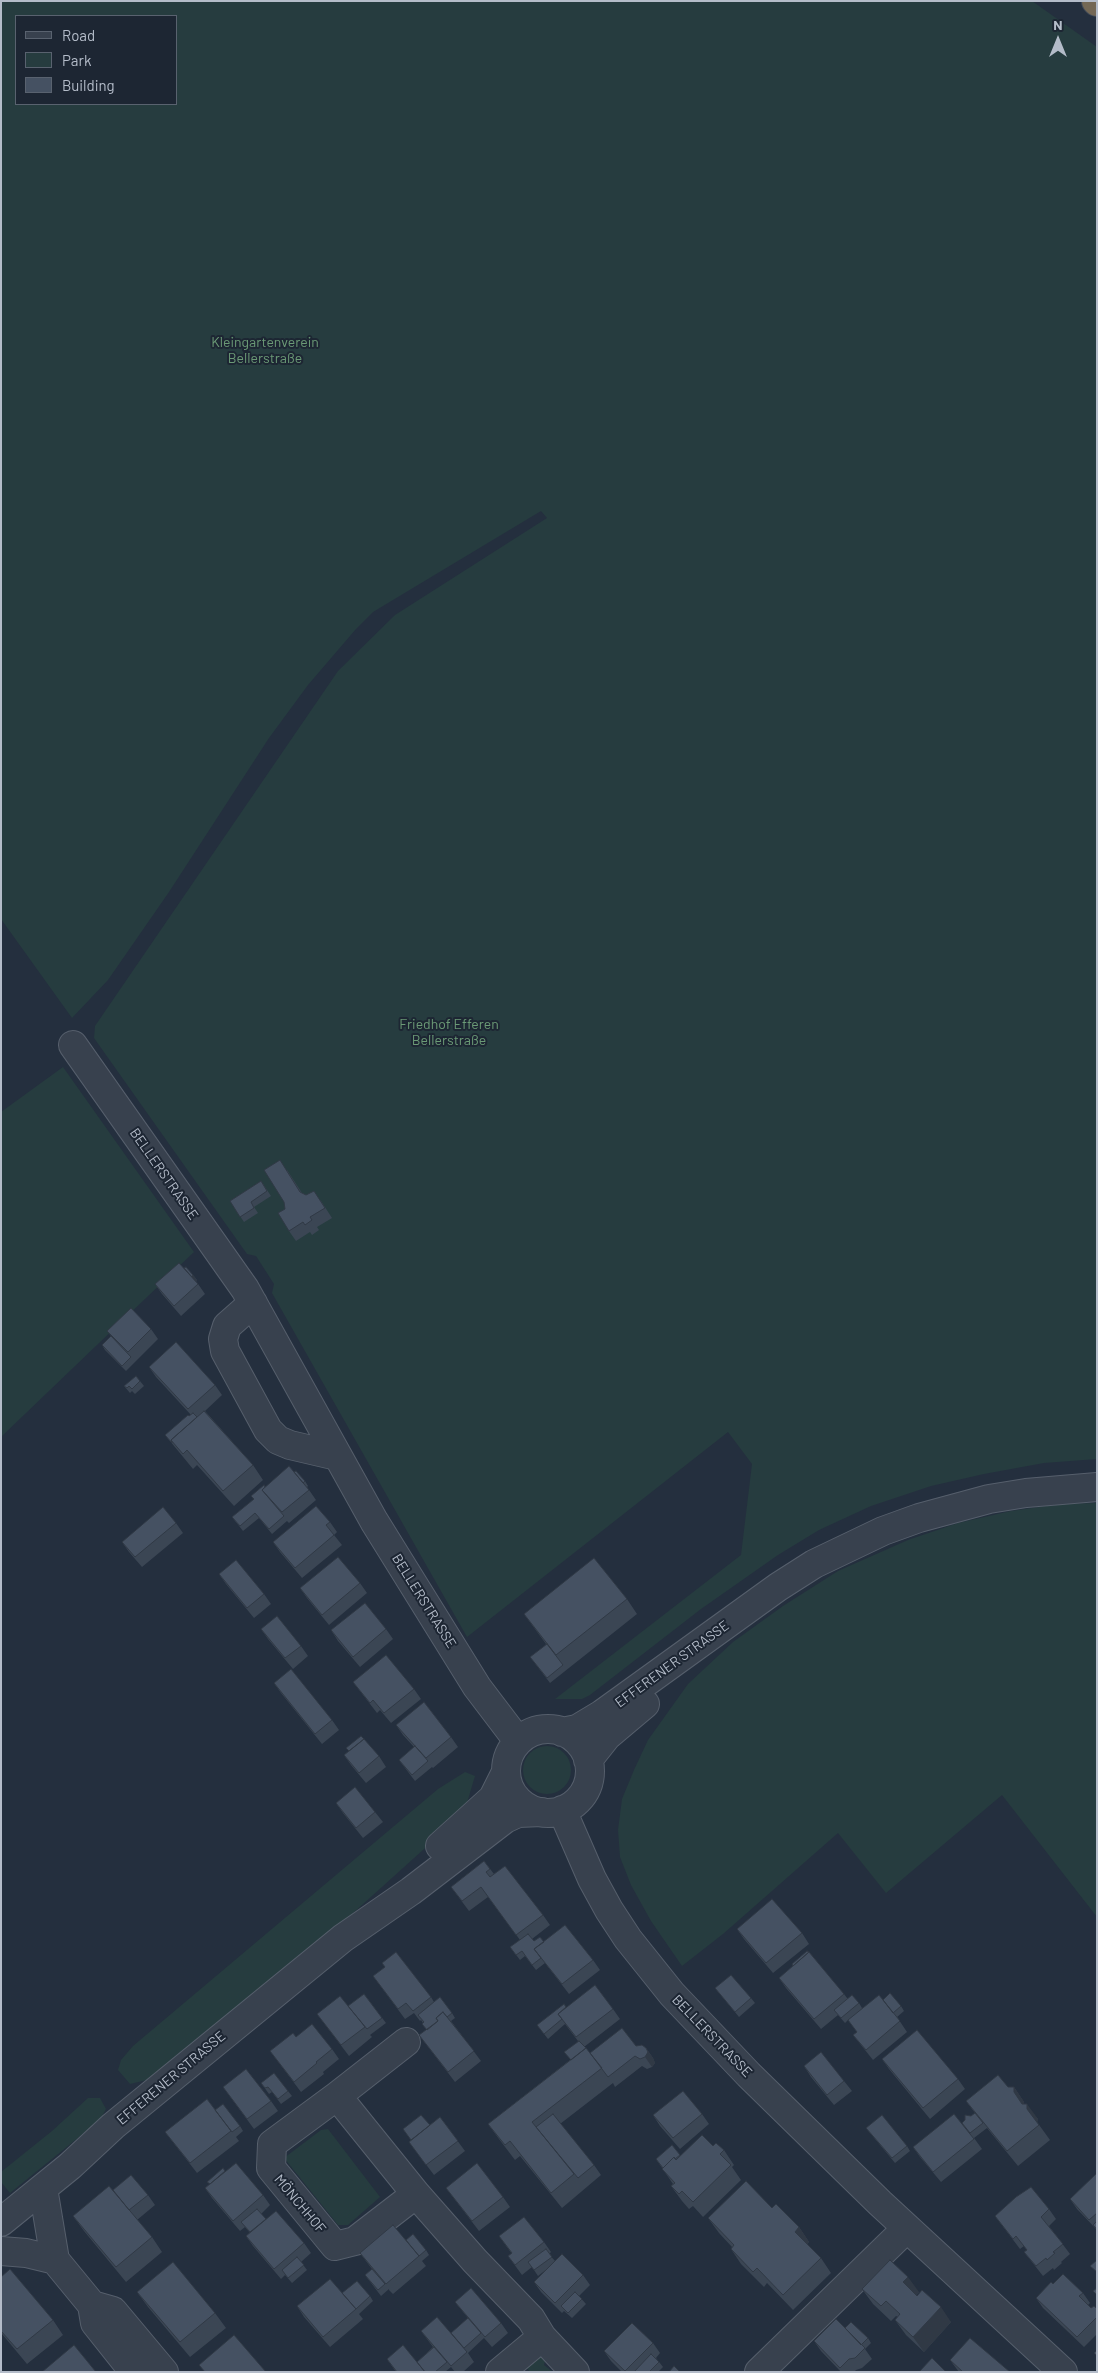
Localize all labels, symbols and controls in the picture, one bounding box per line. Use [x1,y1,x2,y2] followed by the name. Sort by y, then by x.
[15,15,178,105] legend
[1033,15,1083,65] north arrow
[1053,16,1063,33] text: N
[62,26,95,44] text: Road
[62,51,91,69] text: Park
[62,76,115,94] text: Building
[211,334,319,367] park label: Kleingartenverein Bellerstraße
[399,1016,499,1048] park label: Friedhof Efferen Bellerstraße
[126,1125,202,1223] street label: BELLERSTRASSE
[388,1551,460,1651] street label: BELLERSTRASSE
[612,1617,732,1711] street label: EFFERENER STRASSE
[668,1991,756,2081] street label: BELLERSTRASSE
[113,2028,229,2128] street label: EFFERENER STRASSE
[271,2171,329,2237] street label: MÖNCHHOF

